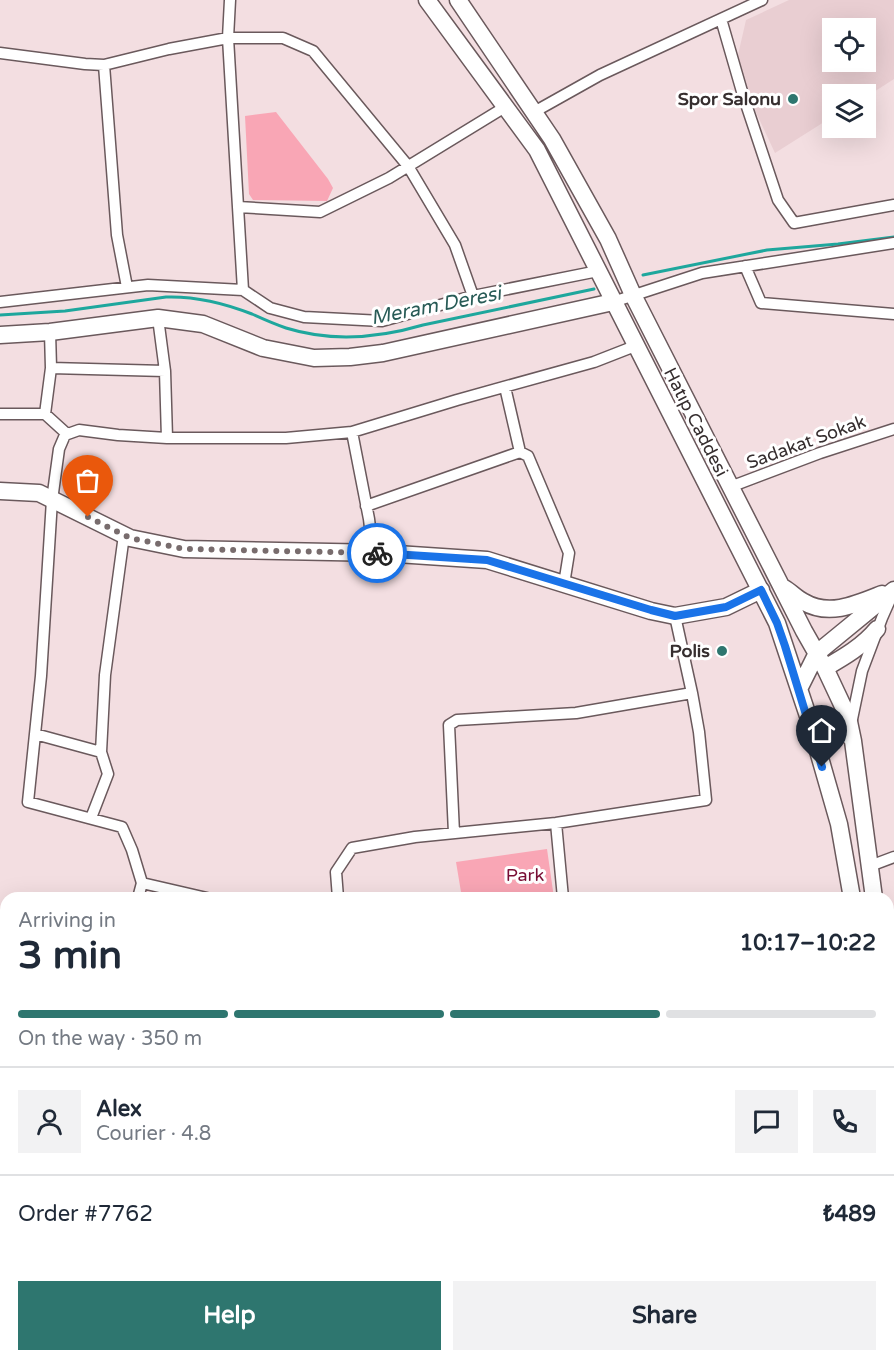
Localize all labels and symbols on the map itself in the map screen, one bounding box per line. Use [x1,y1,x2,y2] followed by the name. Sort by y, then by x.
[678,88,781,110] place label: Spor Salonu
[786,92,800,106] marker: Spor Salonu
[369,281,506,330] water label: Meram Deresi
[659,364,733,480] street label: Hatıp Caddesi
[743,410,869,474] street label: Sadakat Sokak
[62,455,113,517] pin
[347,523,407,583] courier
[670,640,710,662] place label: Polis
[715,644,729,658] marker: Polis
[796,705,847,767] pin
[506,864,544,886] park label: Park

